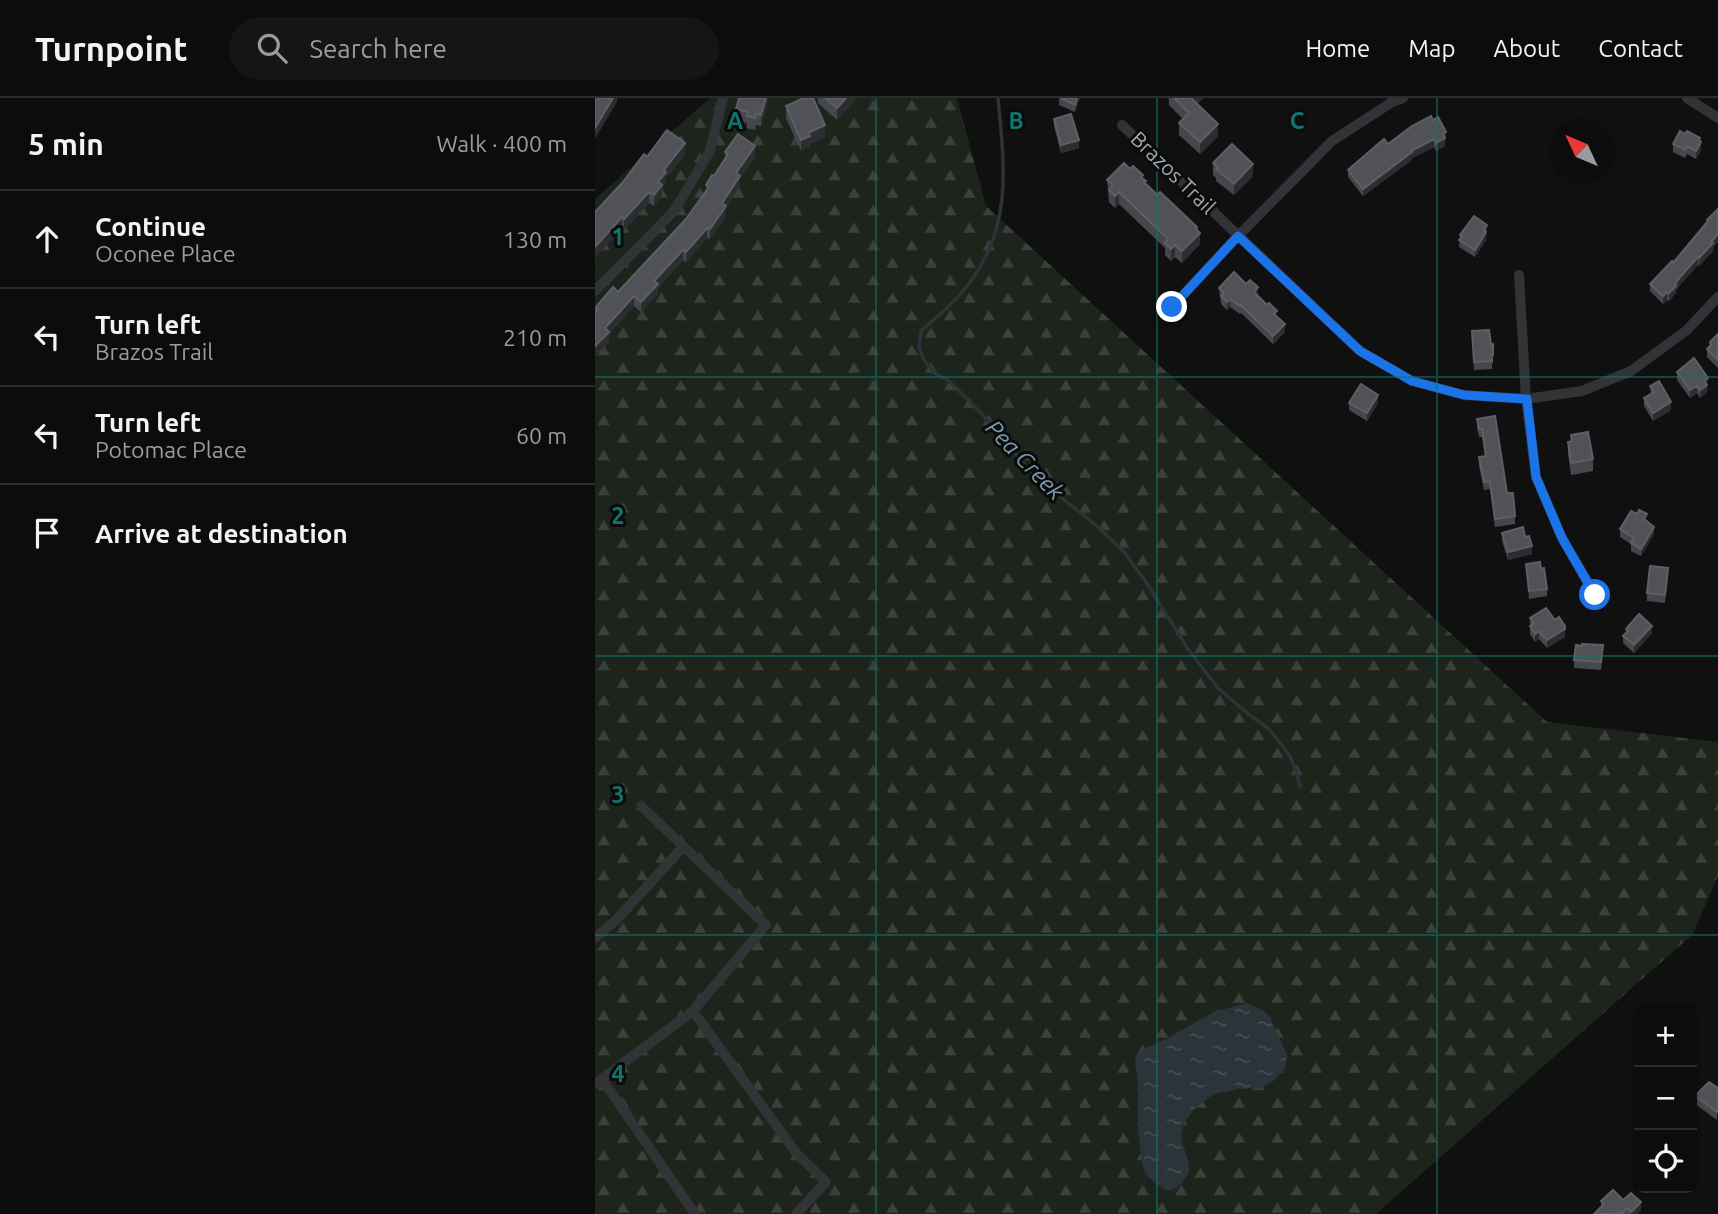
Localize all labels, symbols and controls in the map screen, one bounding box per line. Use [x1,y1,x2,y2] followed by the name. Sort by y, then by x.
[229,17,719,80] search box
[253,29,291,67] icon: search
[35,30,187,67] text: Turnpoint
[309,34,447,63] text: Search here
[1305,35,1370,62] text: Home
[1408,35,1455,62] text: Map
[1493,35,1560,62] text: About
[1598,35,1683,62] text: Contact
[727,108,743,133] text: A
[1008,108,1024,133] text: B
[1290,108,1305,133] text: C
[1550,119,1613,182] north arrow
[1127,126,1221,218] street label: Brazos Trail
[28,127,104,161] text: 5 min
[436,131,567,156] text: Walk · 400 m
[95,212,206,241] text: Continue
[28,220,66,258] icon: ahead
[612,224,624,249] text: 1
[503,227,567,252] text: 130 m
[95,241,236,266] text: Oconee Place
[1156,291,1187,322] route end
[95,310,201,339] text: Turn left
[28,318,66,356] icon: left
[503,325,567,350] text: 210 m
[95,339,213,364] text: Brazos Trail
[95,408,201,437] text: Turn left
[981,415,1070,505] water label: Pea Creek
[28,416,66,454] icon: left
[516,423,567,448] text: 60 m
[95,437,247,462] text: Potomac Place
[612,503,624,528] text: 2
[28,514,66,552] icon: arrive
[95,519,348,548] text: Arrive at destination
[1579,579,1610,610] route start
[612,782,624,807] text: 3
[1634,1004,1697,1193] map controls
[1634,1004,1697,1067] button: +
[612,1061,625,1086] text: 4
[1634,1067,1697,1130] button: −
[1634,1130,1697,1193] button: locate

